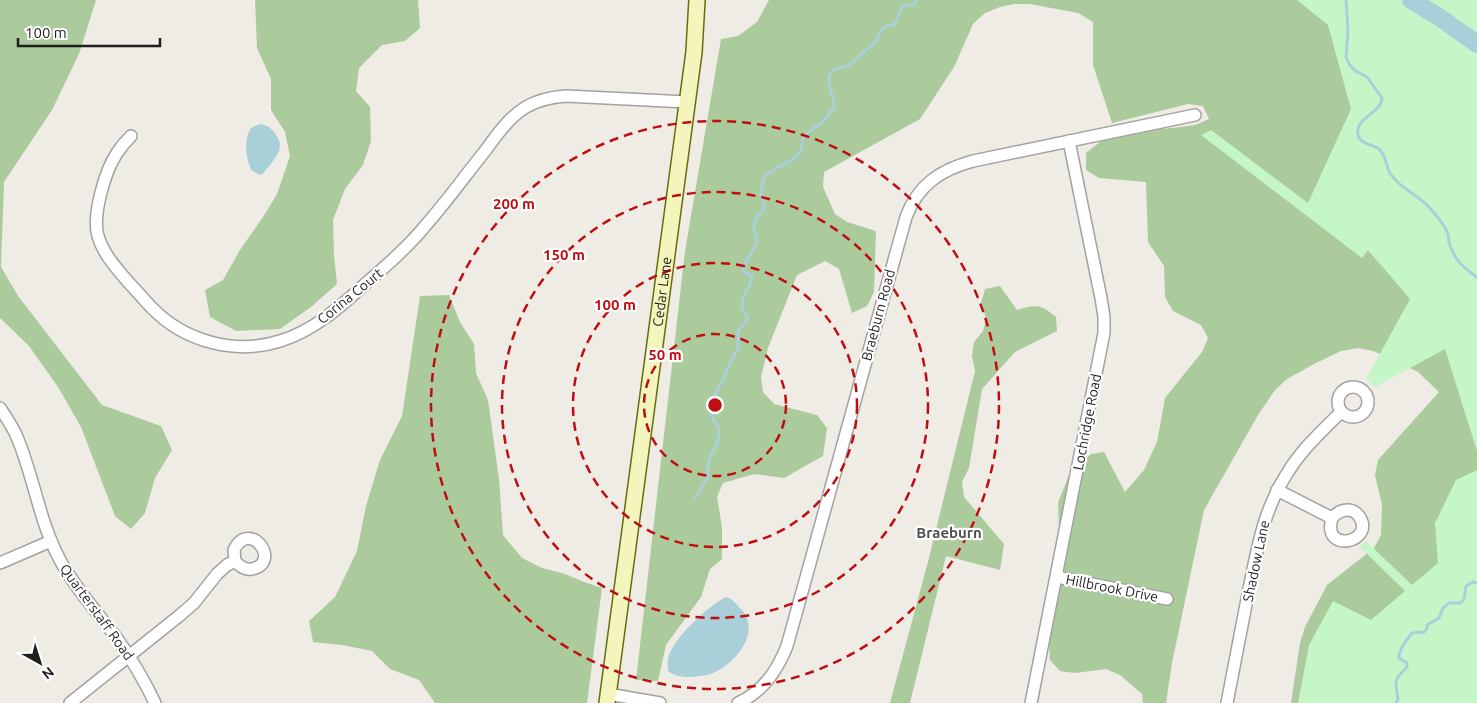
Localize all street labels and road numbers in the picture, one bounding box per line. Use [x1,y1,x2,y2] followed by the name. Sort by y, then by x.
[649,256,675,328] street label: Cedar Lane
[314,264,386,327] street label: Corina Court
[858,267,898,363] street label: Braeburn Road
[1070,372,1104,472] street label: Lochridge Road
[1240,519,1272,603] street label: Shadow Lane
[57,561,137,663] street label: Quarterstaff Road
[1064,571,1160,605] street label: Hillbrook Drive

